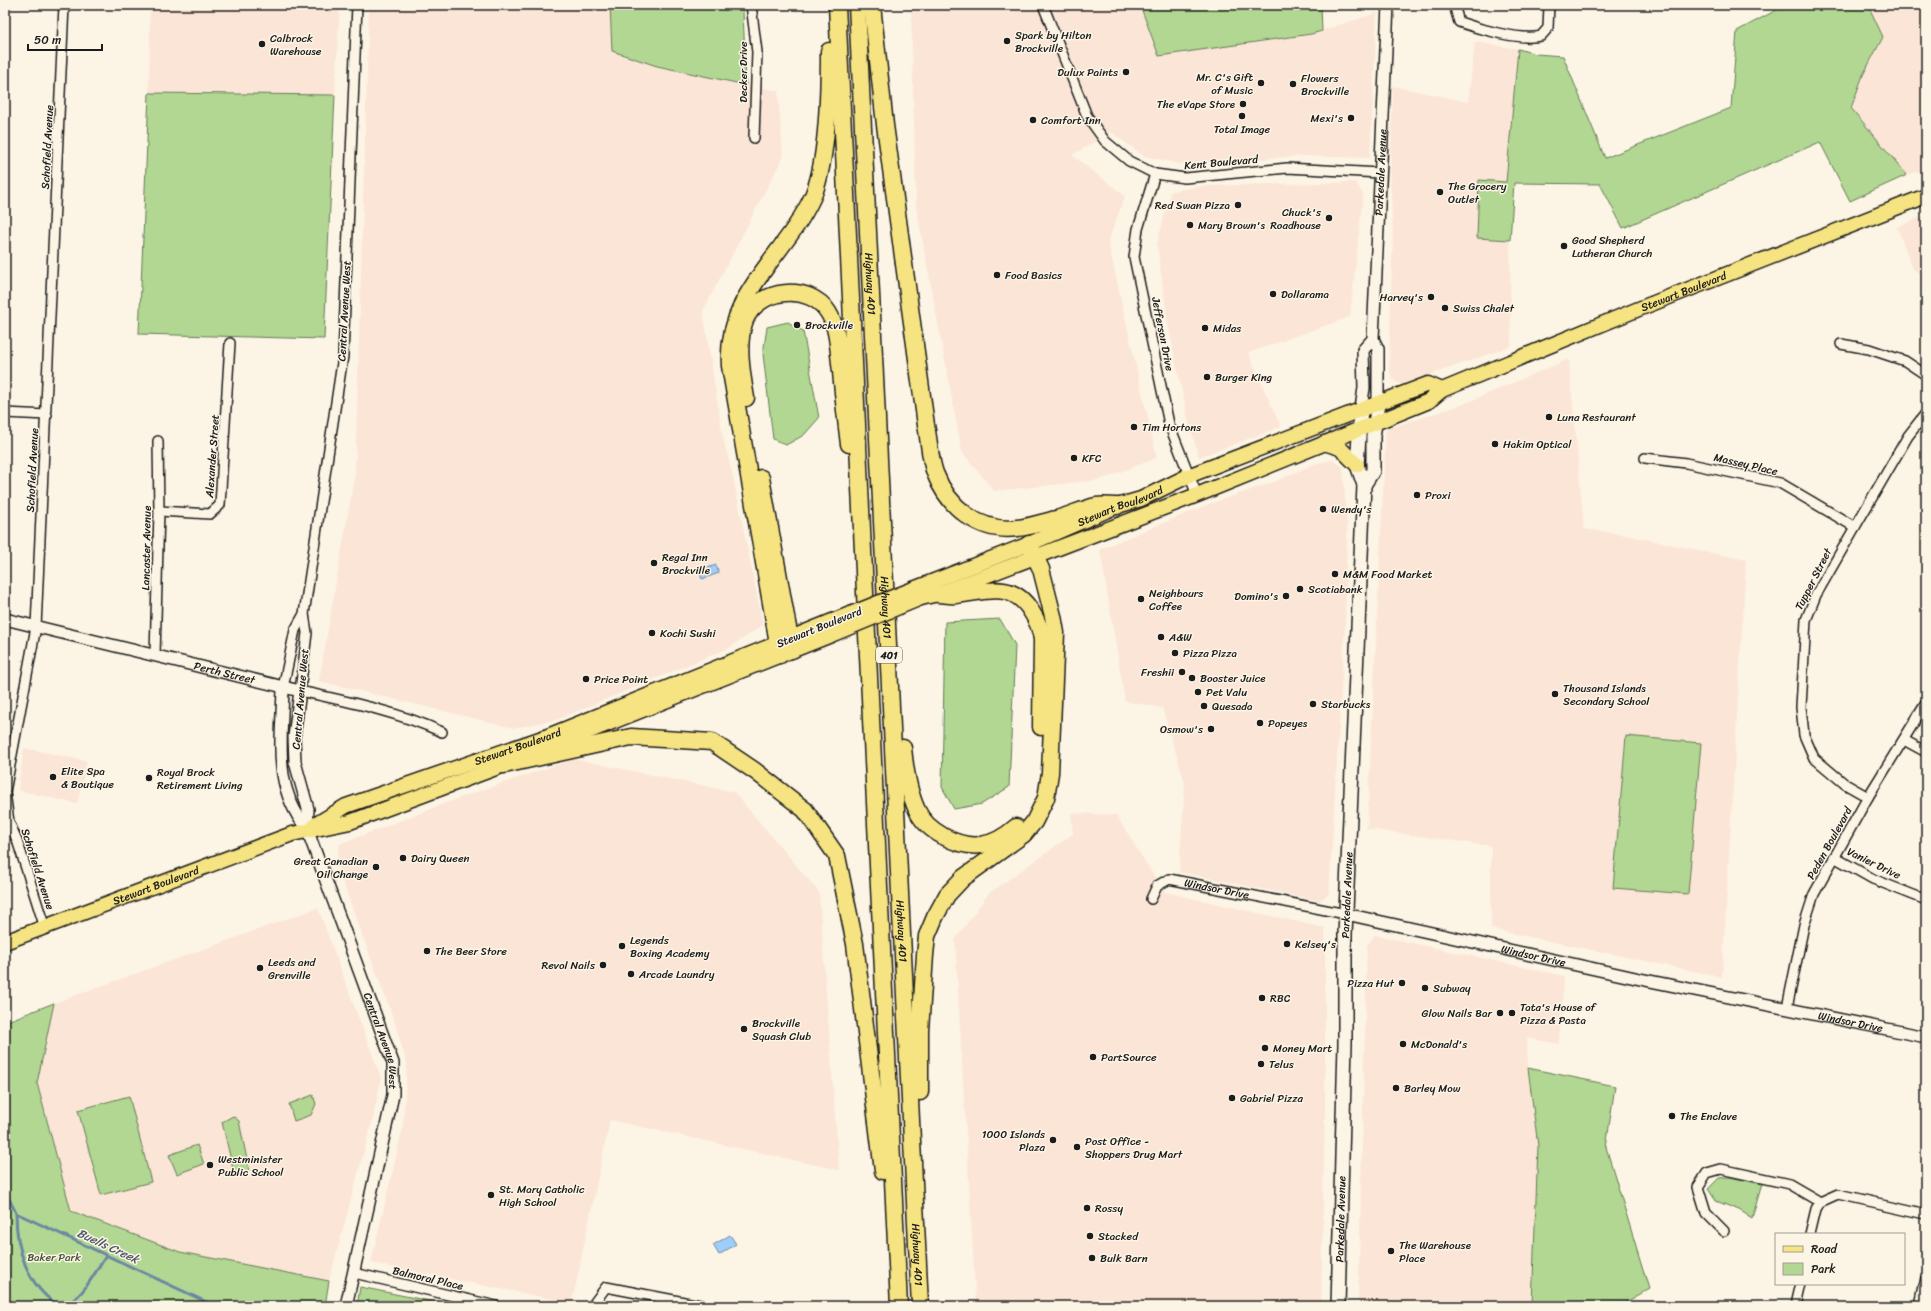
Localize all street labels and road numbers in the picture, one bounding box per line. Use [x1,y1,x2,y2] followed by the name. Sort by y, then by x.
[734,41,753,103] street label: Decker Drive
[36,104,59,190] street label: Schofield Avenue
[1370,128,1392,216] street label: Parkedale Avenue
[1183,150,1260,175] street label: Kent Boulevard
[859,252,881,316] street label: Highway 401
[332,260,357,362] street label: Central Avenue West
[1638,266,1731,317] street label: Stewart Boulevard
[1146,295,1179,373] street label: Jefferson Drive
[200,414,225,499] street label: Alexander Street
[21,427,44,513] street label: Schofield Avenue
[1712,448,1780,481] street label: Massey Place
[1074,480,1167,532] street label: Stewart Boulevard
[136,505,157,590] street label: Lancaster Avenue
[1790,544,1837,614] street label: Tupper Street
[875,576,897,639] street label: Highway 401
[774,601,866,653] street label: Stewart Boulevard
[876,647,902,663] road number: 401
[287,648,314,750] street label: Central Avenue West
[192,656,258,690] street label: Perth Street
[472,722,565,771] street label: Stewart Boulevard
[1802,802,1858,883] street label: Peden Boulevard
[15,826,60,913] street label: Schofield Avenue
[1844,842,1904,885] street label: Vanier Drive
[1336,851,1359,938] street label: Parkedale Avenue
[110,860,203,911] street label: Stewart Boulevard
[1183,873,1251,905] street label: Windsor Drive
[890,899,912,963] street label: Highway 401
[1499,940,1568,972] street label: Windsor Drive
[358,990,402,1090] street label: Central Avenue West
[1816,1006,1885,1038] street label: Windsor Drive
[1330,1175,1351,1263] street label: Parkedale Avenue
[906,1223,928,1286] street label: Highway 401
[391,1261,466,1296] street label: Balmoral Place

